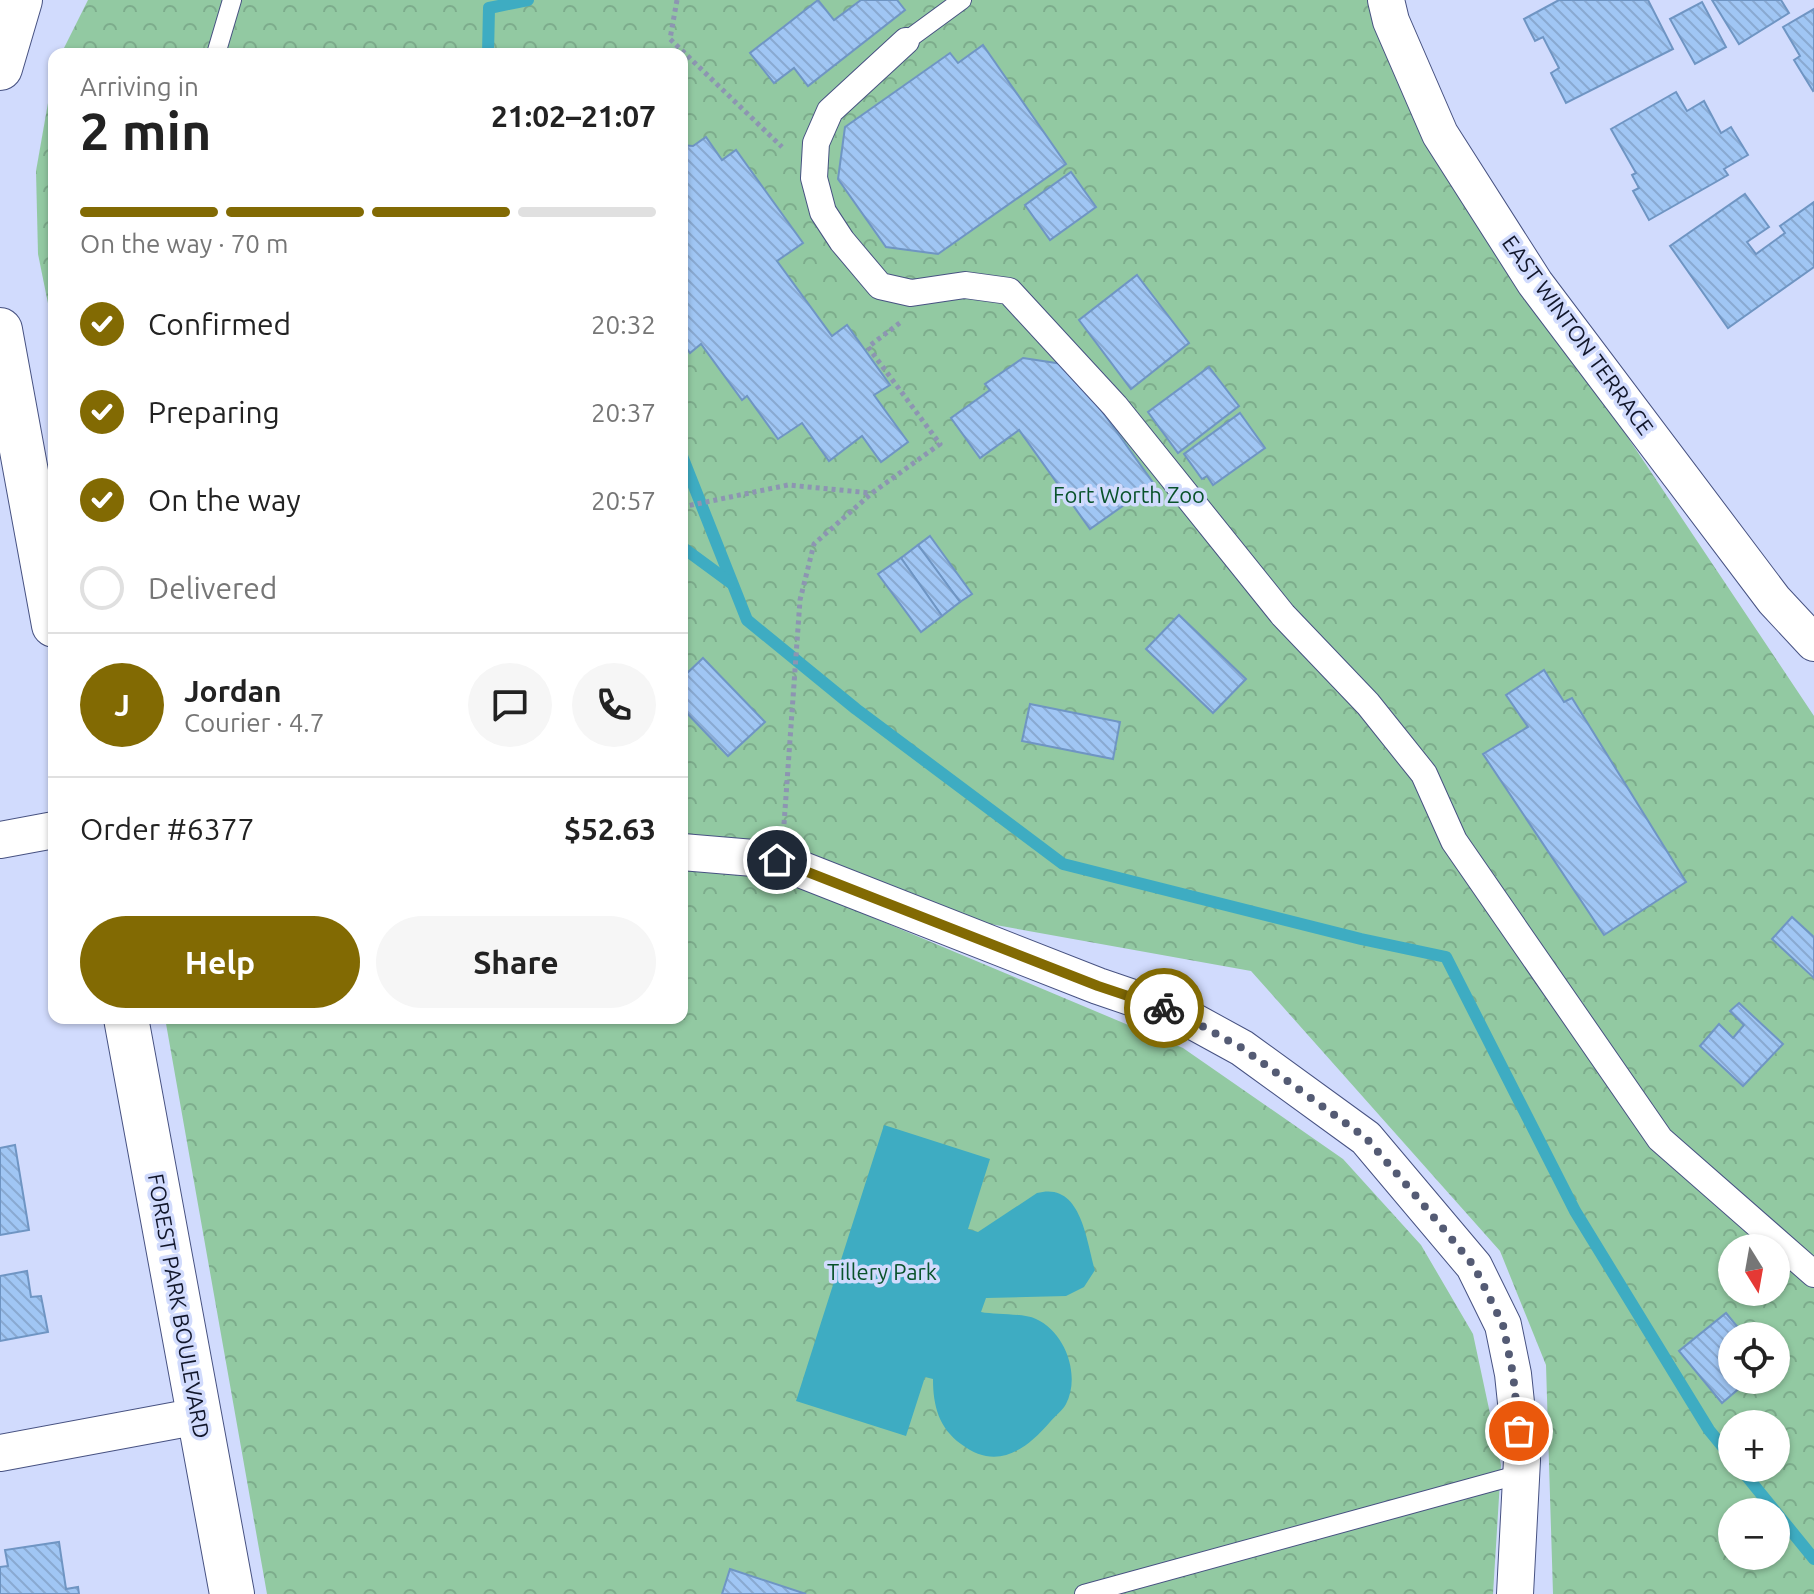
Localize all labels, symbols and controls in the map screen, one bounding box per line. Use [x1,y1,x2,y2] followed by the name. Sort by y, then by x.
[80,72,199,101] text: Arriving in
[491,99,656,133] text: 21:02–21:07
[80,102,211,160] text: 2 min
[80,229,288,258] text: On the way · 70 m
[1498,230,1659,439] street label: EAST WINTON TERRACE
[80,302,124,346] icon: check
[148,307,291,341] text: Confirmed
[591,310,656,339] text: 20:32
[80,390,124,434] icon: check
[148,395,280,429] text: Preparing
[591,398,656,427] text: 20:37
[80,478,124,522] icon: check
[1053,482,1205,507] park label: Fort Worth Zoo
[148,483,301,517] text: On the way
[591,486,656,515] text: 20:57
[148,571,277,605] text: Delivered
[468,663,552,747] button: chat
[572,663,656,747] button: phone
[184,674,282,708] text: Jordan
[114,688,130,722] text: J
[184,708,324,737] text: Courier · 4.7
[80,812,254,846] text: Order #6377
[564,812,656,846] text: $52.63
[743,826,811,894] pin
[755,838,799,882] icon: home
[80,916,360,1008] button: Help
[376,916,656,1008] button: Share
[1124,968,1204,1048] courier
[1142,986,1186,1030] icon: bike
[144,1172,215,1440] street label: FOREST PARK BOULEVARD
[1718,1234,1790,1306] north arrow
[1718,1234,1790,1570] map controls
[827,1259,937,1284] park label: Tillery Park
[1718,1322,1790,1394] button: locate
[1485,1397,1553,1465] pin
[1497,1409,1541,1453] icon: bag
[1718,1410,1790,1482] button: +
[1718,1498,1790,1570] button: −

